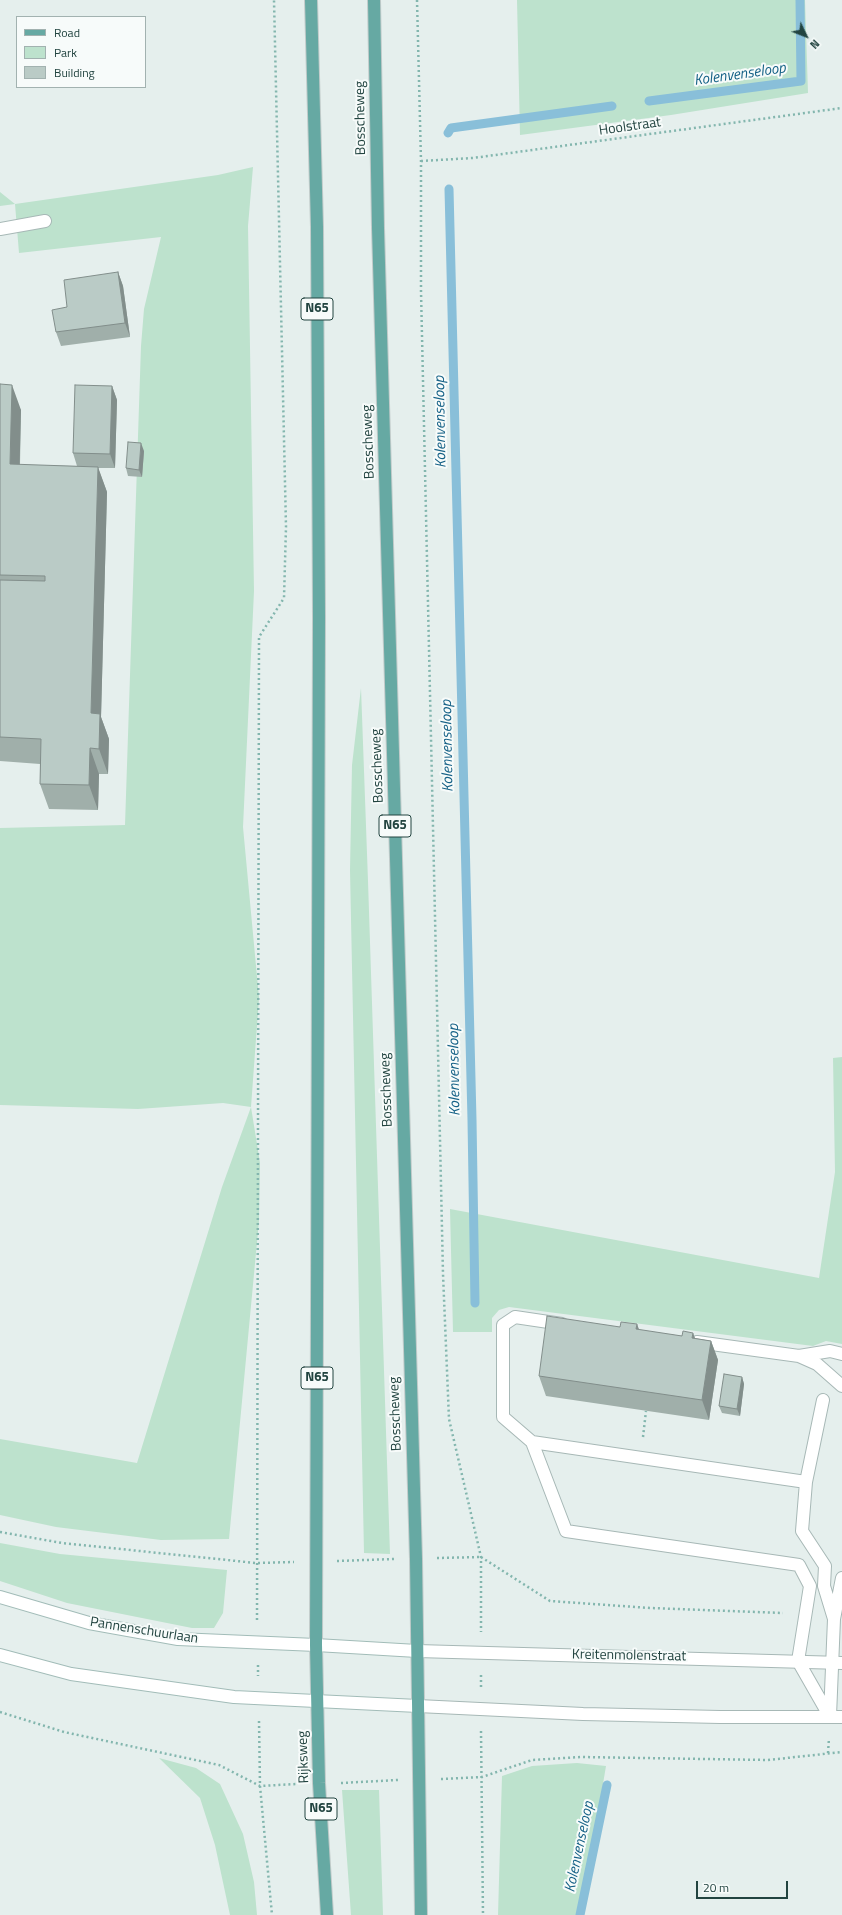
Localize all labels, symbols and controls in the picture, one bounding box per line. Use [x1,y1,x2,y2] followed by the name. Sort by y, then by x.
[16,16,146,88] legend
[786,16,826,56] north arrow
[54,23,80,42] text: Road
[806,36,823,52] text: N
[54,43,77,62] text: Park
[693,60,787,90] water label: Kolenvenseloop
[54,63,95,82] text: Building
[352,81,370,155] street label: Bosscheweg
[598,114,662,140] street label: Hoolstraat
[301,298,333,320] road number: N65
[431,376,451,468] water label: Kolenvenseloop
[359,404,379,480] street label: Bosscheweg
[438,700,458,792] water label: Kolenvenseloop
[368,728,388,804] street label: Bosscheweg
[379,815,411,837] road number: N65
[445,1024,465,1116] water label: Kolenvenseloop
[377,1052,397,1128] street label: Bosscheweg
[301,1367,333,1389] road number: N65
[386,1376,406,1452] street label: Bosscheweg
[89,1614,199,1648] street label: Pannenschuurlaan
[572,1647,686,1665] street label: Kreitenmolenstraat
[295,1730,313,1784] street label: Rijksweg
[305,1798,337,1820] road number: N65
[562,1800,598,1894] water label: Kolenvenseloop
[698,1873,790,1899] scale bar
[703,1878,729,1897] text: 20 m

